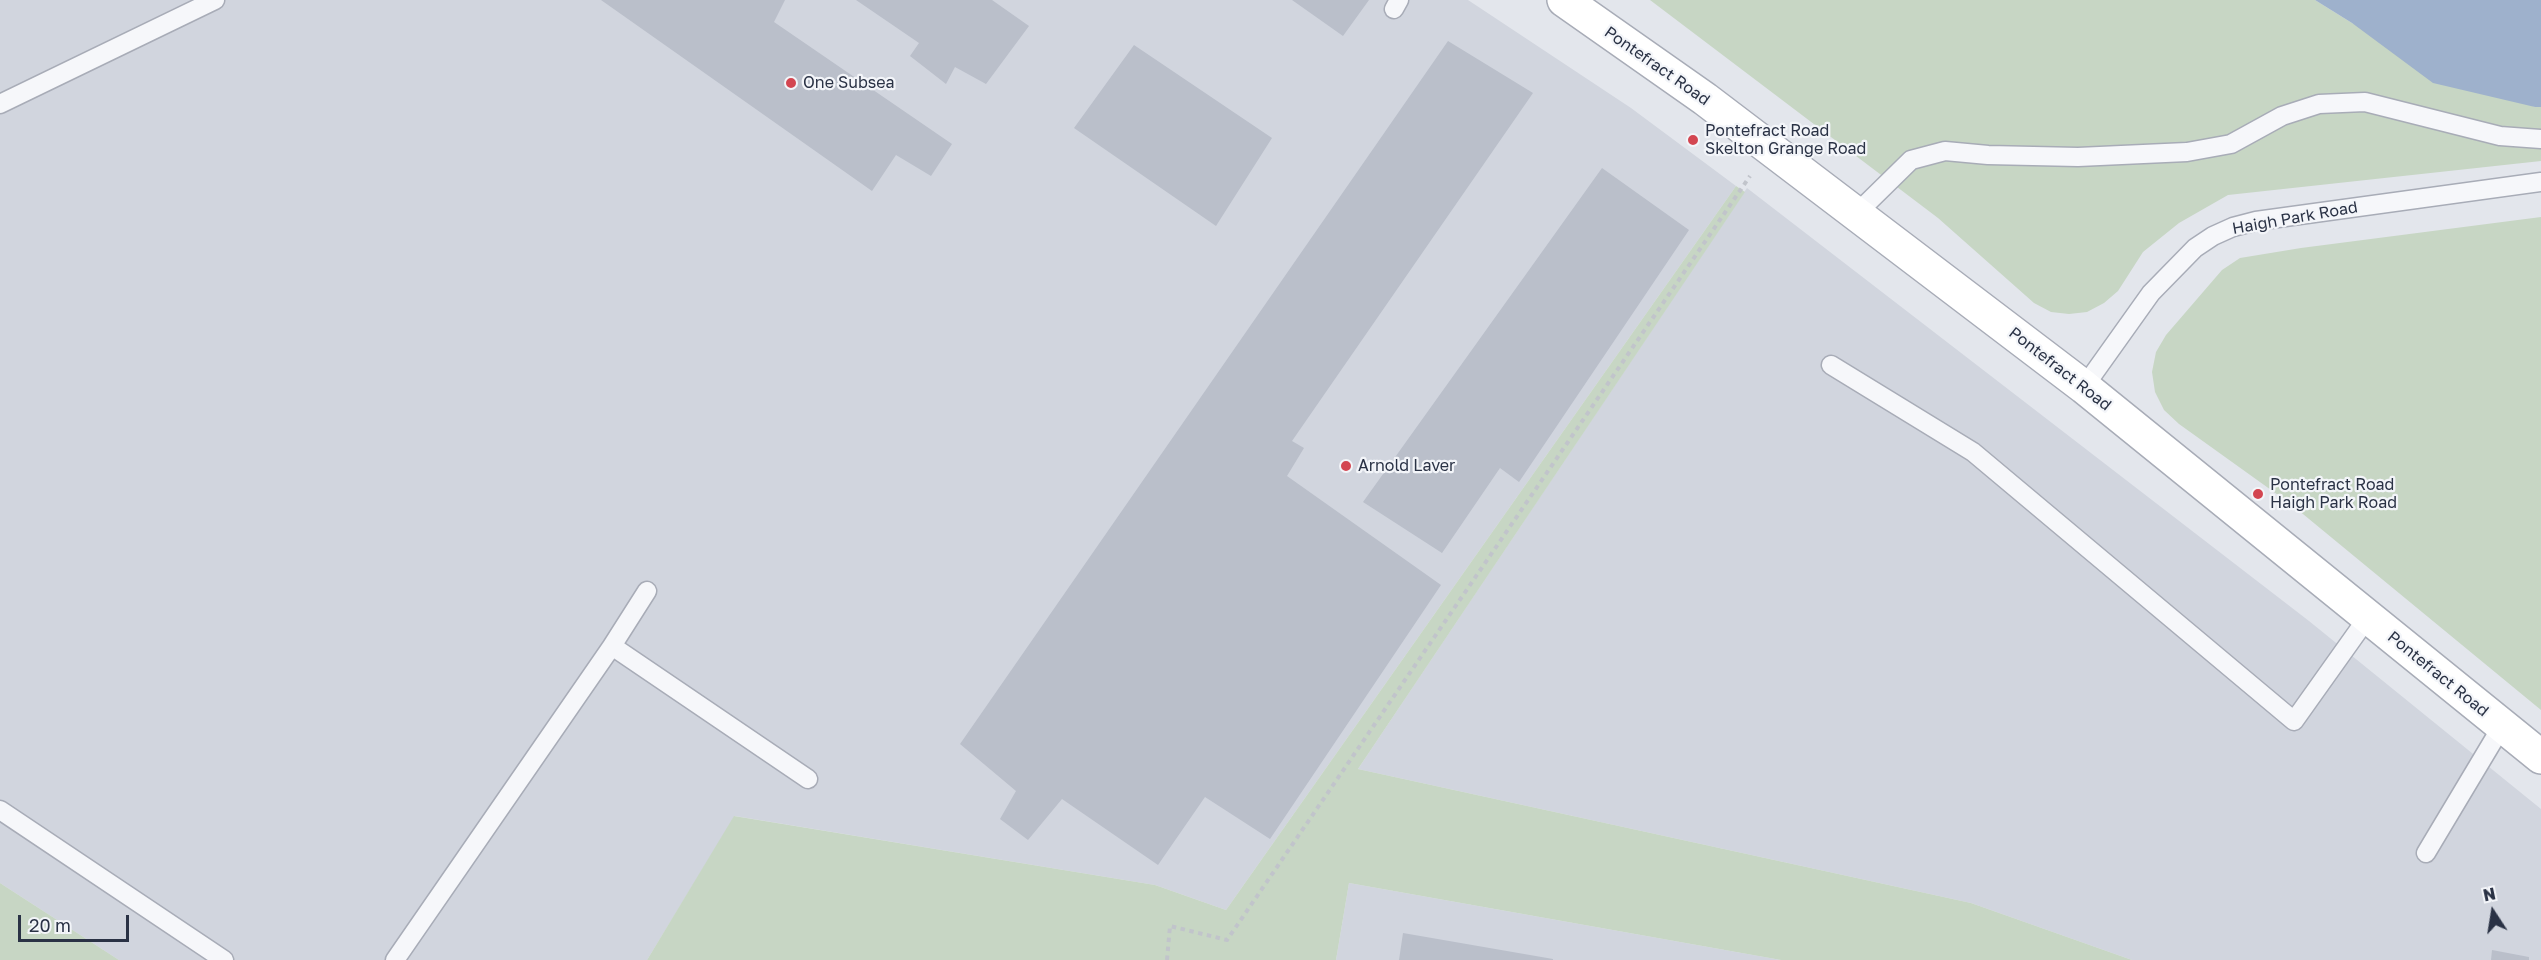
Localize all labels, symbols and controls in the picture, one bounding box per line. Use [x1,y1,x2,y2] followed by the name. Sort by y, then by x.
[1601,22,1713,110] street label: Pontefract Road
[803,73,895,93] place label: One Subsea
[784,76,798,90] marker: One Subsea
[1705,121,1866,159] place label: Pontefract Road Skelton Grange Road
[1686,133,1700,147] marker: Pontefract Road Skelton Grange Road
[2231,198,2359,238] street label: Haigh Park Road
[2005,323,2115,415] street label: Pontefract Road
[1358,456,1455,476] place label: Arnold Laver
[1339,459,1353,473] marker: Arnold Laver
[2270,475,2397,513] place label: Pontefract Road Haigh Park Road
[2251,487,2265,501] marker: Pontefract Road Haigh Park Road
[2384,627,2492,721] street label: Pontefract Road
[2463,882,2523,942] north arrow
[2481,883,2497,905] text: N
[21,903,132,941] scale bar
[29,914,71,936] text: 20 m

